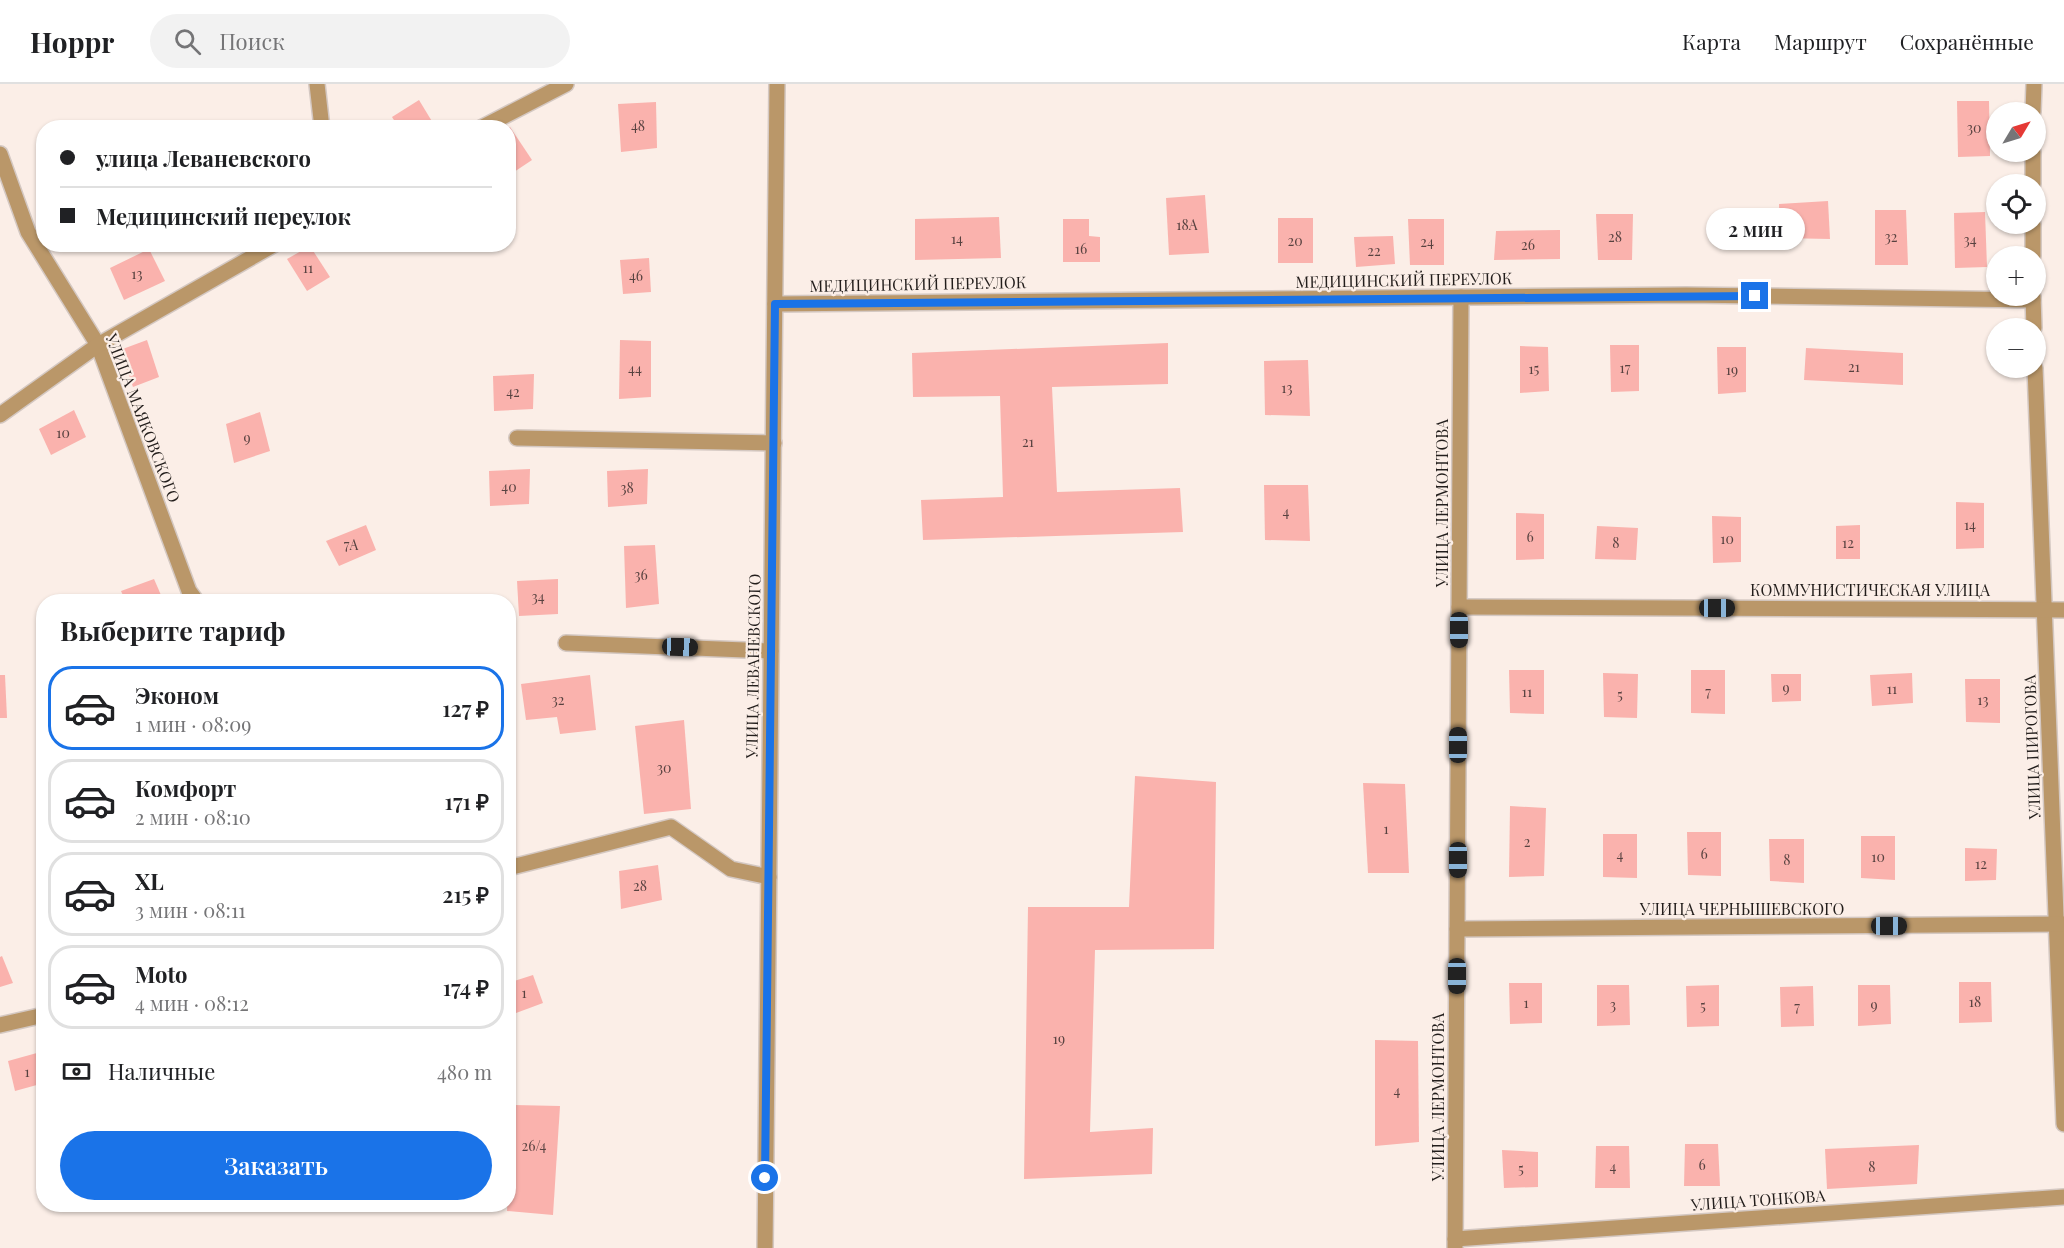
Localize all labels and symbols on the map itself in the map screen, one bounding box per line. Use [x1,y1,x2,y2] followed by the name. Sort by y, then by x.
[1986,102,2046,162] north arrow
[631,116,645,135] house number: 48
[1967,118,1981,137] house number: 30
[1706,209,1804,251] callout: 2 мин
[1176,215,1198,234] house number: 18А
[1608,227,1622,246] house number: 28
[1884,227,1898,246] house number: 32
[951,229,963,248] house number: 14
[1963,230,1977,249] house number: 34
[1287,231,1303,250] house number: 20
[1420,232,1434,251] house number: 24
[1521,235,1535,254] house number: 26
[1075,239,1087,258] house number: 16
[1367,241,1381,260] house number: 22
[303,258,313,277] house number: 11
[131,264,143,283] house number: 13
[629,266,643,285] house number: 46
[1295,267,1513,292] street label: МЕДИЦИНСКИЙ ПЕРЕУЛОК
[809,271,1027,296] street label: МЕДИЦИНСКИЙ ПЕРЕУЛОК
[1741,282,1768,309] route end
[101,330,185,505] street label: УЛИЦА МАЯКОВСКОГО
[1848,357,1860,376] house number: 21
[1620,358,1631,377] house number: 17
[628,359,642,378] house number: 44
[1529,359,1540,378] house number: 15
[1726,360,1738,379] house number: 19
[1281,378,1293,397] house number: 13
[506,382,520,401] house number: 42
[1431,418,1452,588] street label: УЛИЦА ЛЕРМОНТОВА
[56,423,70,442] house number: 10
[243,428,251,447] house number: 9
[1022,432,1034,451] house number: 21
[501,477,517,496] house number: 40
[620,478,634,497] house number: 38
[1283,502,1290,521] house number: 4
[1964,515,1976,534] house number: 14
[1526,527,1534,546] house number: 6
[1720,529,1734,548] house number: 10
[1612,533,1620,552] house number: 8
[1842,533,1854,552] house number: 12
[344,535,358,554] house number: 7А
[634,565,648,584] house number: 36
[740,573,765,760] street label: УЛИЦА ЛЕВАНЕВСКОГО
[1750,579,1991,600] street label: КОММУНИСТИЧЕСКАЯ УЛИЦА
[531,587,545,606] house number: 34
[1699,599,1735,617] car
[1450,612,1468,648] car
[662,637,698,657] car
[2018,673,2045,821] street label: УЛИЦА ПИРОГОВА
[1782,678,1790,697] house number: 9
[1887,679,1897,698] house number: 11
[1522,682,1532,701] house number: 11
[1705,682,1711,701] house number: 7
[1617,685,1623,704] house number: 5
[551,690,565,709] house number: 32
[1977,690,1989,709] house number: 13
[1449,727,1467,763] car
[657,758,671,777] house number: 30
[1383,819,1389,838] house number: 1
[1524,832,1531,851] house number: 2
[1449,842,1467,878] car
[1700,844,1708,863] house number: 6
[1617,845,1624,864] house number: 4
[1871,847,1885,866] house number: 10
[1783,850,1791,869] house number: 8
[1975,854,1987,873] house number: 12
[633,876,647,895] house number: 28
[1639,898,1844,919] street label: УЛИЦА ЧЕРНЫШЕВСКОГО
[1871,917,1907,935] car
[1448,958,1466,994] car
[521,983,527,1002] house number: 1
[1969,992,1981,1011] house number: 18
[1523,993,1529,1012] house number: 1
[1610,995,1616,1014] house number: 3
[1870,995,1878,1014] house number: 9
[1700,996,1706,1015] house number: 5
[1794,997,1800,1016] house number: 7
[1427,1012,1448,1182] street label: УЛИЦА ЛЕРМОНТОВА
[1053,1029,1065,1048] house number: 19
[24,1062,30,1081] house number: 1
[1394,1081,1401,1100] house number: 4
[521,1136,547,1155] house number: 26/4
[1698,1155,1706,1174] house number: 6
[1610,1157,1617,1176] house number: 4
[1868,1157,1876,1176] house number: 8
[1518,1159,1524,1178] house number: 5
[751,1164,778,1191] route start
[1689,1184,1827,1215] street label: УЛИЦА ТОНКОВА

